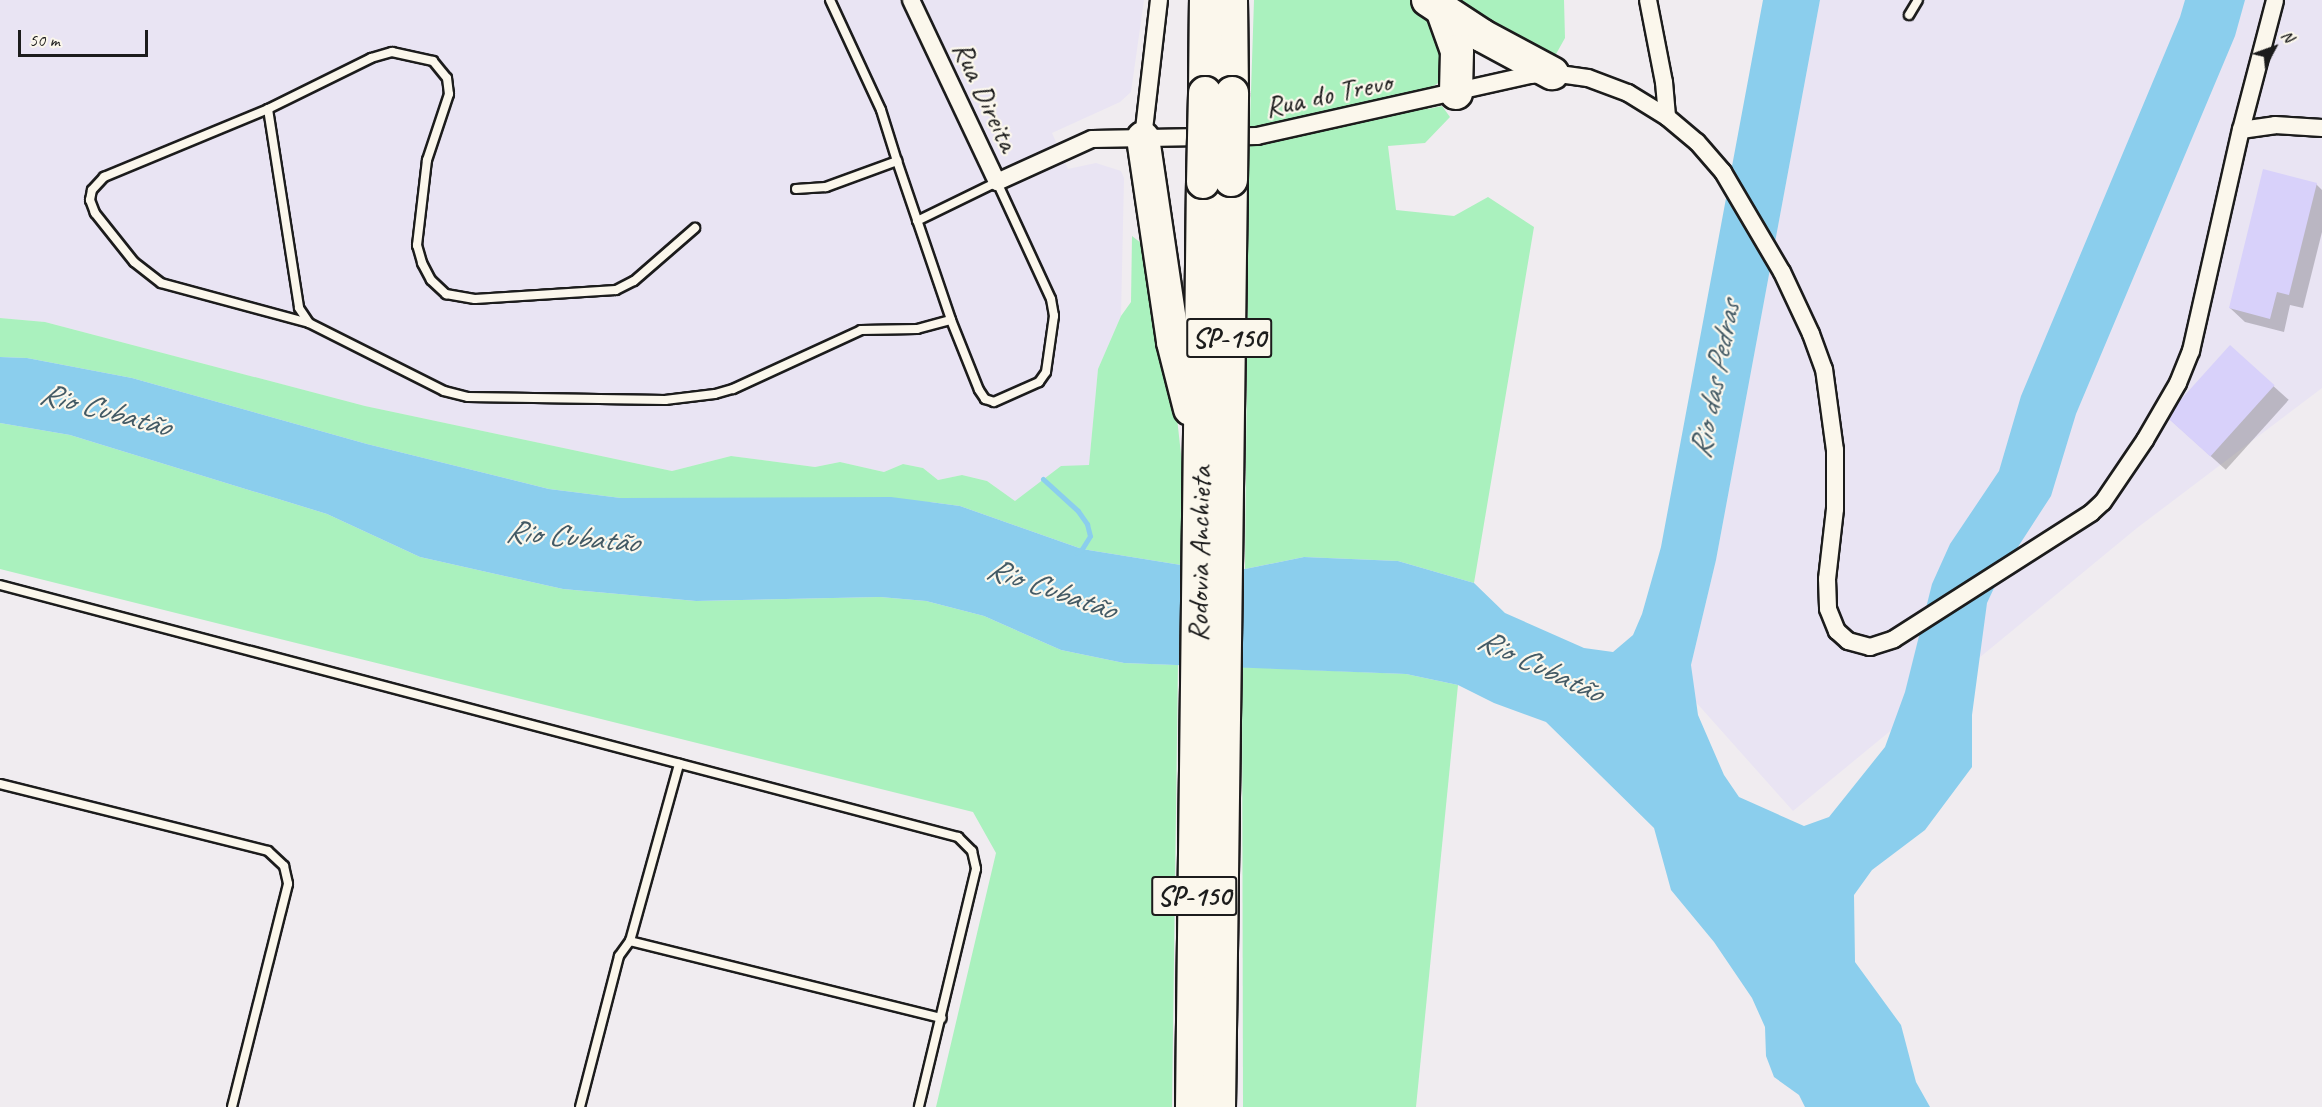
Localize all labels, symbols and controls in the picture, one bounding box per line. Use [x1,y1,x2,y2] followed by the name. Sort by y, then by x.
[21,18,152,56] scale bar
[2244,18,2304,78] north arrow
[2277,26,2298,46] text: N
[29,29,60,51] text: 50 m
[945,35,1027,157] street label: Rua Direita
[1262,63,1394,125] street label: Rua do Trevo
[1681,298,1749,462] water label: Rio das Pedras
[1186,313,1272,363] road number: SP-150
[37,374,173,446] water label: Rio Cubatão
[1179,466,1219,642] street label: Rodovia Anchieta
[505,512,639,562] water label: Rio Cubatão
[983,549,1119,629] water label: Rio Cubatão
[1472,621,1608,711] water label: Rio Cubatão
[1150,871,1238,921] road number: SP-150

